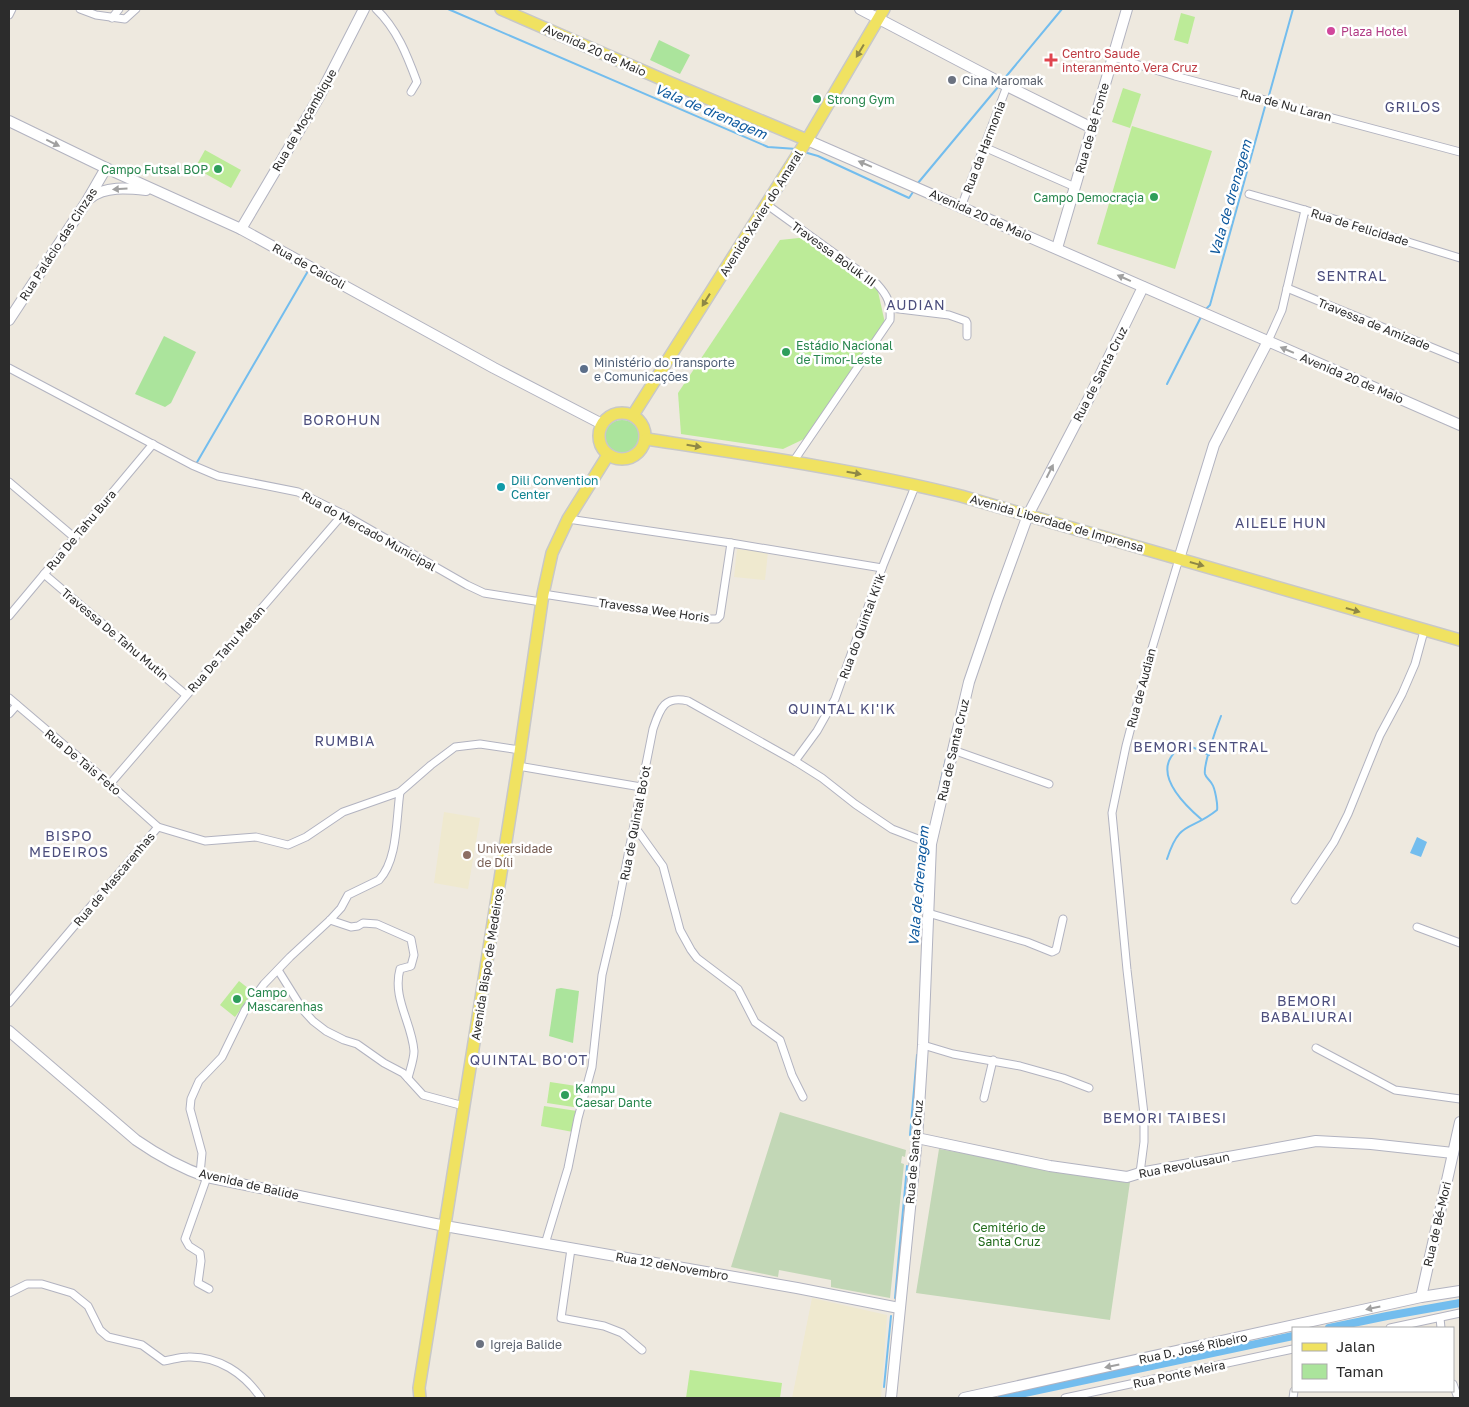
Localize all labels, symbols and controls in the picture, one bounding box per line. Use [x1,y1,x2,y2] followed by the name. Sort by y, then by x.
[541,21,649,79] street label: Avenida 20 de Maio
[1341,24,1407,39] place label: Plaza Hotel
[1325,25,1337,37] marker: Plaza Hotel
[855,45,864,58] one-way arrow
[1062,46,1198,75] place label: Centro Saude interanmento Vera Cruz
[1044,53,1058,67] marker: Centro Saude interanmento Vera Cruz
[269,66,340,174] street label: Rua de Moçambique
[962,73,1044,88] place label: Cina Maromak
[946,74,958,86] marker: Cina Maromak
[652,80,770,143] water label: Vala de drenagem
[1072,81,1112,175] street label: Rua de Bé Fonte
[1239,86,1333,124] street label: Rua de Nu Laran
[827,92,895,107] place label: Strong Gym
[811,93,823,105] marker: Strong Gym
[1385,98,1441,115] district label: GRILOS
[959,99,1009,195] street label: Rua da Harmonia
[1205,137,1255,258] water label: Vala de drenagem
[46,139,60,147] one-way arrow
[716,147,806,279] street label: Avenida Xavier do Amaral
[858,160,872,168] one-way arrow
[101,162,208,177] place label: Campo Futsal BOP
[212,163,224,175] marker: Campo Futsal BOP
[16,185,100,303] street label: Rua Palácio das Cinzas
[112,185,128,193] one-way arrow
[927,186,1035,244] street label: Avenida 20 de Maio
[1033,190,1144,205] place label: Campo Democraçia
[1148,191,1160,203] marker: Campo Democraçia
[1309,205,1411,249] street label: Rua de Felicidade
[789,218,879,290] street label: Travessa Boluk III
[270,240,348,292] street label: Rua de Caicoli
[1317,267,1387,284] district label: SENTRAL
[1117,274,1131,282] one-way arrow
[701,294,710,307] one-way arrow
[1316,295,1432,353] street label: Travessa de Amizade
[886,296,946,313] district label: AUDIAN
[1070,324,1130,424] street label: Rua de Santa Cruz
[796,338,893,367] place label: Estádio Nacional de Timor-Leste
[1280,345,1294,353] one-way arrow
[780,346,792,358] marker: Estádio Nacional de Timor-Leste
[1298,349,1406,407] street label: Avenida 20 de Maio
[594,355,735,384] place label: Ministério do Transporte e Comunicações
[578,363,590,375] marker: Ministério do Transporte e Comunicações
[303,411,381,428] district label: BOROHUN
[686,443,702,451] one-way arrow
[1046,464,1054,478] one-way arrow
[846,469,862,477] one-way arrow
[511,473,598,502] place label: Dili Convention Center
[495,481,507,493] marker: Dili Convention Center
[43,487,119,573] street label: Rua De Tahu Bura
[299,488,439,574] street label: Rua do Mercado Municipal
[968,491,1146,555] street label: Avenida Liberdade de Imprensa
[1235,514,1327,531] district label: AILELE HUN
[1189,561,1204,569] one-way arrow
[836,571,888,681] street label: Rua do Quintal Ki'ik
[58,585,172,683] street label: Travessa De Tahu Mutin
[598,595,710,625] street label: Travessa Wee Horis
[184,602,268,696] street label: Rua De Tahu Metan
[1345,607,1360,615] one-way arrow
[1123,646,1159,730] street label: Rua de Audian
[934,697,972,803] street label: Rua de Santa Cruz
[788,700,896,717] district label: QUINTAL KI'IK
[42,726,124,798] street label: Rua De Tais Feto
[315,732,375,749] district label: RUMBIA
[1133,738,1269,755] district label: BEMORI SENTRAL
[616,764,654,882] street label: Rua de Quintal Bo'ot
[904,825,932,947] water label: Vala de drenagem
[29,827,109,860] district label: BISPO MEDEIROS
[70,829,158,929] street label: Rua de Mascarenhas
[477,841,553,870] place label: Universidade de Díli
[461,849,473,861] marker: Universidade de Díli
[468,887,506,1041] street label: Avenida Bispo de Medeiros
[247,985,323,1014] place label: Campo Mascarenhas
[1261,992,1353,1025] district label: BEMORI BABALIURAI
[231,993,243,1005] marker: Campo Mascarenhas
[470,1051,588,1068] district label: QUINTAL BO'OT
[575,1081,652,1110] place label: Kampu Caesar Dante
[559,1089,571,1101] marker: Kampu Caesar Dante
[902,1099,926,1205] street label: Rua de Santa Cruz
[1103,1109,1227,1126] district label: BEMORI TAIBESI
[1137,1149,1231,1181] street label: Rua Revolusaun
[198,1165,300,1203] street label: Avenida de Balide
[1420,1180,1454,1268] street label: Rua de Bé-Mori
[972,1220,1046,1249] park label: Cemitério de Santa Cruz
[614,1249,730,1283] street label: Rua 12 deNovembro
[1366,1304,1381,1312] one-way arrow
[1292,1327,1454,1392] legend
[1137,1329,1249,1367] street label: Rua D. José Ribeiro
[490,1337,562,1352] place label: Igreja Balide
[1336,1337,1375,1355] text: Jalan
[474,1338,486,1350] marker: Igreja Balide
[1132,1357,1226,1391] street label: Rua Ponte Meira
[1104,1362,1120,1370] one-way arrow
[1336,1362,1383,1380] text: Taman

